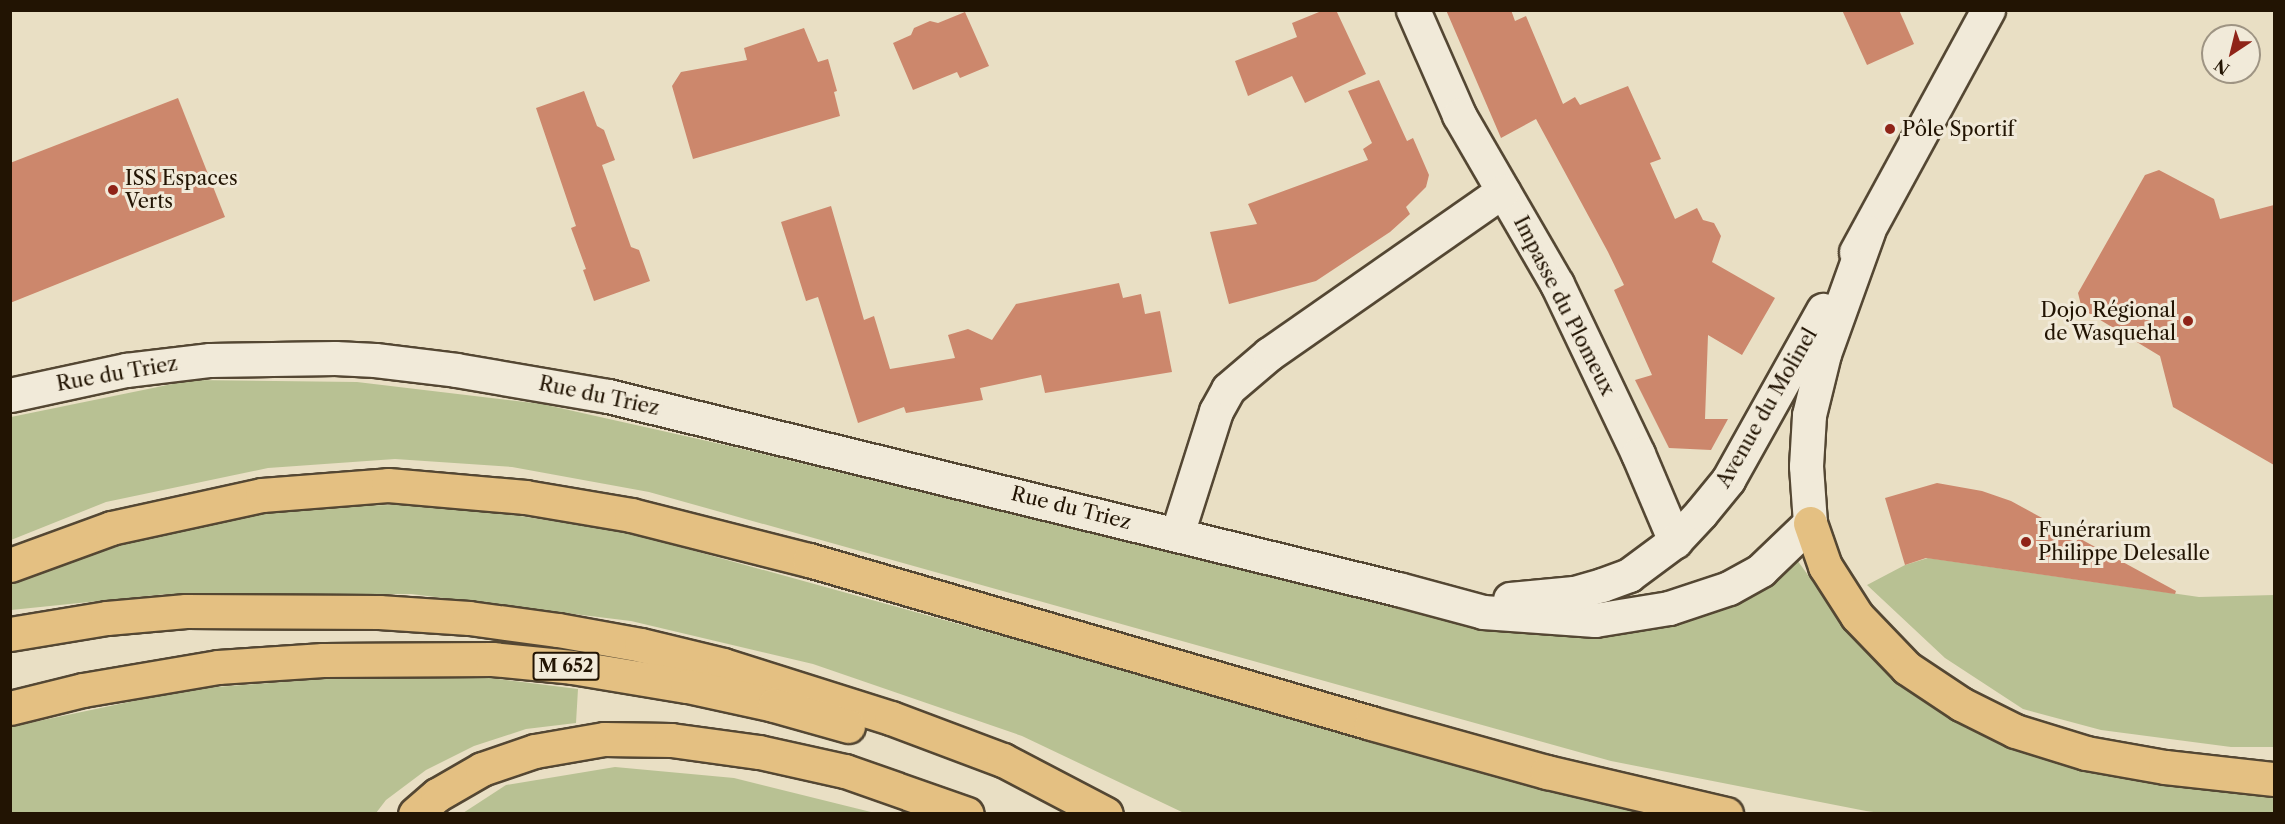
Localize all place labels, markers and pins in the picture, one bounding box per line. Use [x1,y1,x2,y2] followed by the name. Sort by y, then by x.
[1902,117,2015,141] place label: Pôle Sportif
[1883,122,1897,136] marker: Pôle Sportif
[125,166,238,213] place label: ISS Espaces Verts
[106,183,120,197] marker: ISS Espaces Verts
[2041,298,2176,345] place label: Dojo Régional de Wasquehal
[2181,314,2195,328] marker: Dojo Régional de Wasquehal
[2038,518,2210,565] place label: Funérarium Philippe Delesalle
[2019,535,2033,549] marker: Funérarium Philippe Delesalle

